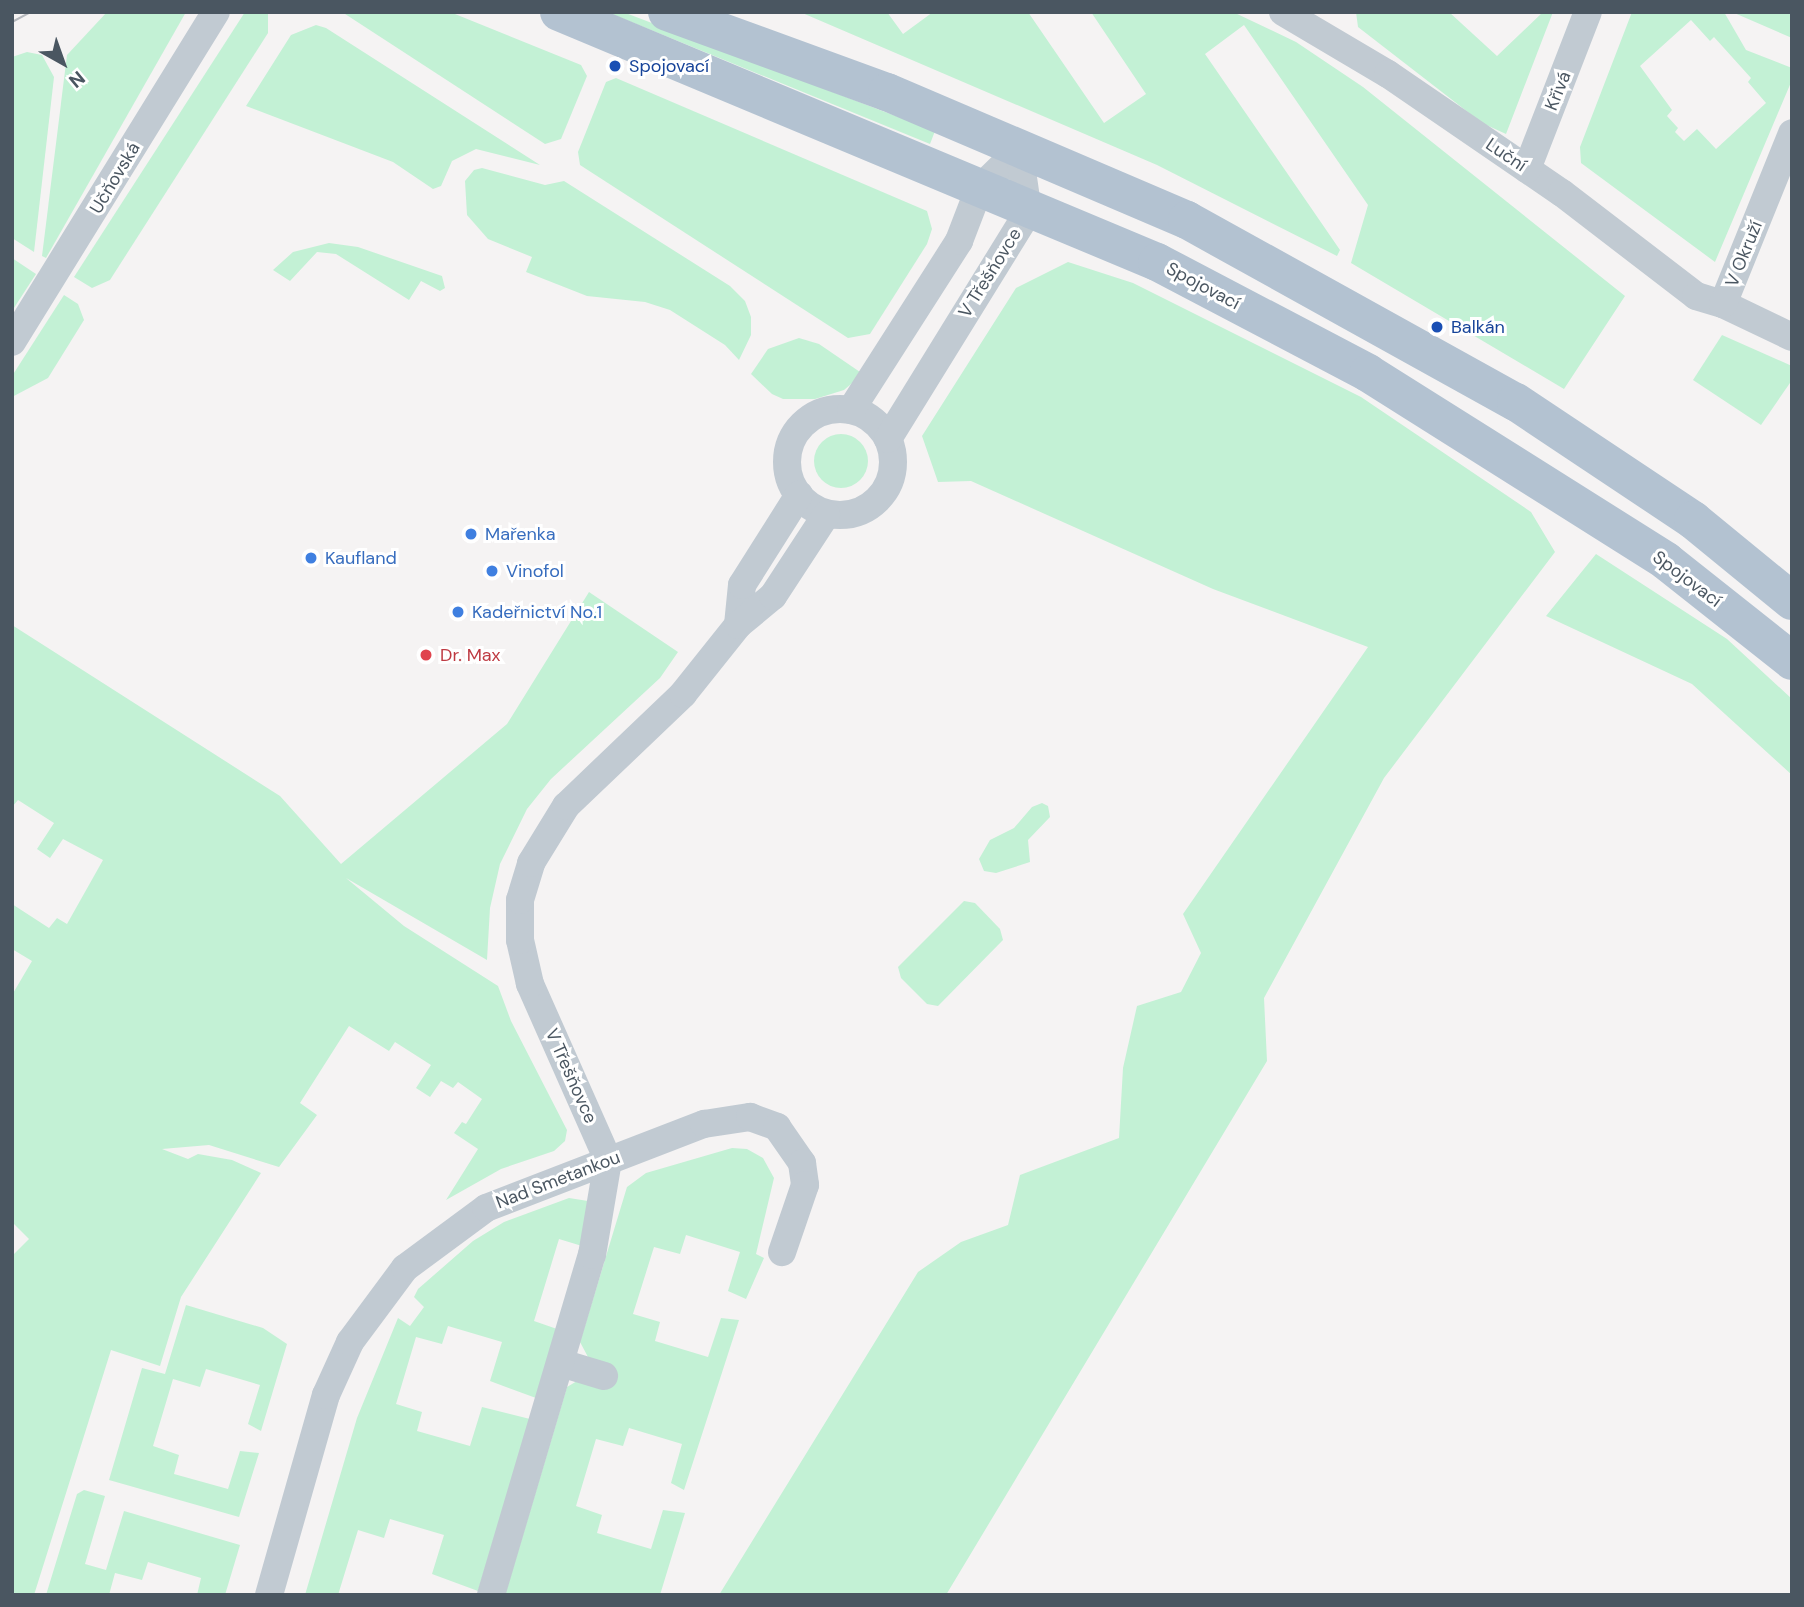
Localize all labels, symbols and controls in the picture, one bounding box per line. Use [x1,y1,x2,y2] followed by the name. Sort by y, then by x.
[28,28,98,98] north arrow
[629,55,709,77] place label: Spojovací
[607,58,623,74] marker: Spojovací
[63,65,90,93] text: N
[1540,68,1576,114] street label: Křivá
[1482,134,1530,176] street label: Luční
[85,138,145,218] street label: Učňovská
[1721,218,1767,290] street label: V Okruží
[954,224,1026,322] street label: V Třešňovce
[1163,258,1243,314] street label: Spojovací
[1451,316,1505,338] place label: Balkán
[1429,319,1445,335] marker: Balkán
[485,523,556,545] place label: Mařenka
[463,526,479,542] marker: Mařenka
[1649,546,1725,612] street label: Spojovací
[325,547,397,569] place label: Kaufland
[303,550,319,566] marker: Kaufland
[506,560,564,582] place label: Vinofol
[484,563,500,579] marker: Vinofol
[472,601,602,623] place label: Kadeřnictví No.1
[450,604,466,620] marker: Kadeřnictví No.1
[440,644,501,666] place label: Dr. Max
[418,647,434,663] marker: Dr. Max
[540,1025,602,1127] street label: V Třešňovce
[493,1146,623,1214] street label: Nad Smetankou

